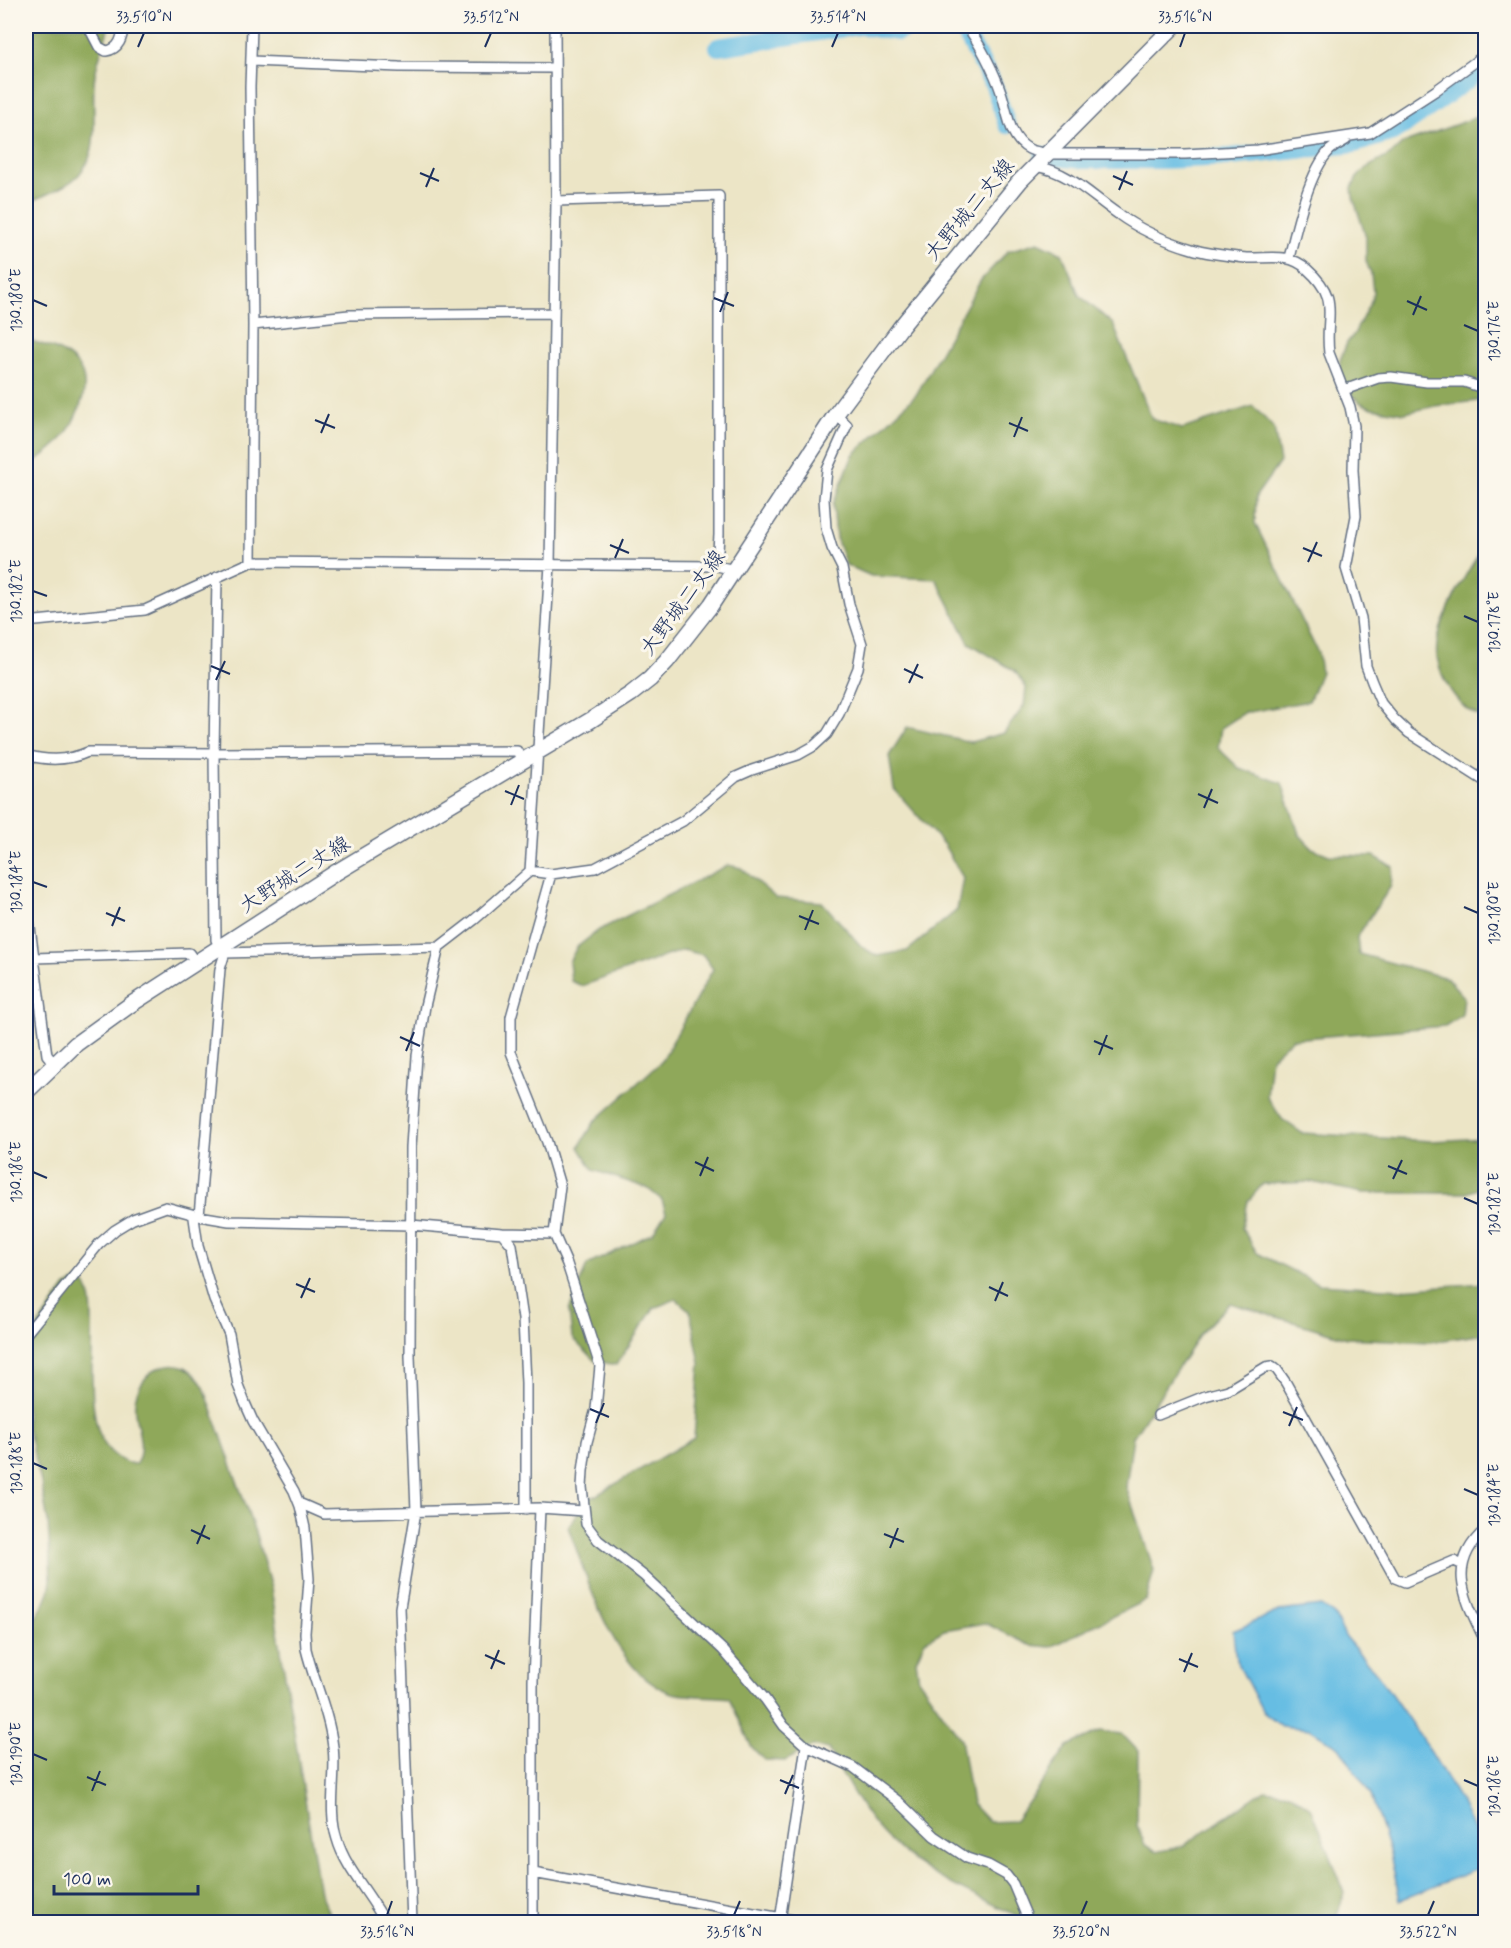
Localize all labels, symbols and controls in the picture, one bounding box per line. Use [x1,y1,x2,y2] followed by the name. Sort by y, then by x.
[116,8,172,28] text: 33.510°N
[463,8,519,28] text: 33.512°N
[810,8,866,28] text: 33.514°N
[1158,8,1212,28] text: 33.516°N
[919,153,1021,267] street label: 大野城二丈線
[7,268,27,332] text: 130.180°E
[1485,300,1505,361] text: 130.176°E
[634,544,732,662] street label: 大野城二丈線
[7,559,27,623] text: 130.182°E
[1485,591,1505,653] text: 130.178°E
[234,830,356,920] street label: 大野城二丈線
[7,850,27,914] text: 130.184°E
[1485,881,1505,945] text: 130.180°E
[7,1141,27,1203] text: 130.186°E
[1485,1172,1505,1236] text: 130.182°E
[7,1432,27,1494] text: 130.188°E
[1485,1463,1505,1527] text: 130.184°E
[7,1722,27,1786] text: 130.190°E
[1485,1755,1505,1817] text: 130.186°E
[54,1858,198,1896] scale bar
[63,1868,111,1892] text: 100 m
[360,1923,414,1943] text: 33.516°N
[706,1923,762,1943] text: 33.518°N
[1052,1923,1110,1943] text: 33.520°N
[1399,1923,1457,1943] text: 33.522°N

